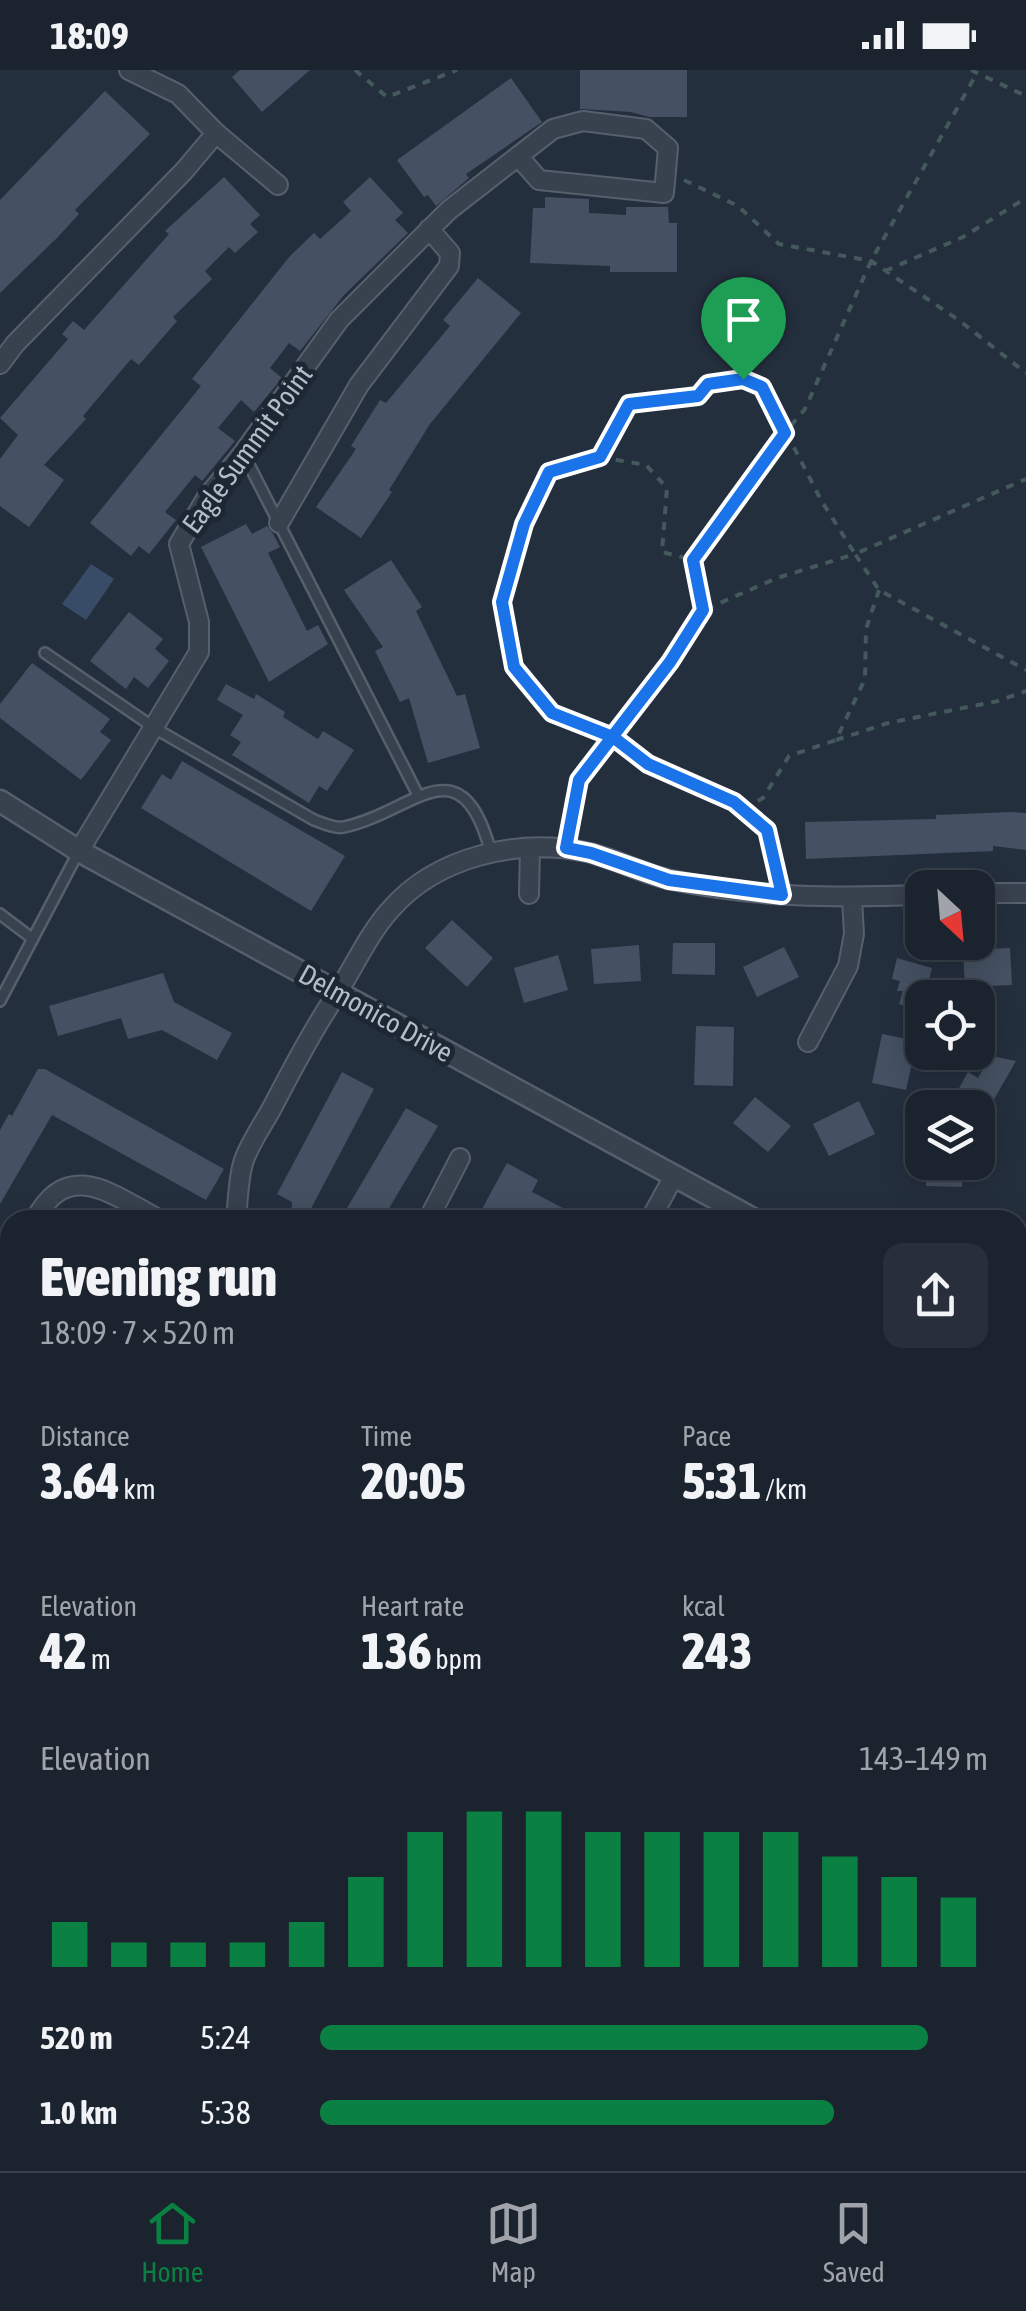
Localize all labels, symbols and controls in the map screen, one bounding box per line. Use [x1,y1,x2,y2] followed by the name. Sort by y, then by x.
[50,14,129,57] text: 18:09
[701,277,786,380] pin
[716,292,771,347] icon: arrive
[175,359,319,539] street label: Eagle Summit Point
[905,870,995,960] north arrow
[905,870,995,1180] map controls
[294,958,458,1068] street label: Delmonico Drive
[905,980,995,1070] button: locate
[905,1090,995,1180] button: layers
[883,1243,988,1348] button: share
[40,1245,277,1308] text: Evening run
[40,1314,235,1351] text: 18:09 · 7 × 520 m
[40,1420,130,1452] text: Distance
[361,1420,412,1452] text: Time
[682,1420,731,1452] text: Pace
[40,1452,119,1510] text: 3.64
[361,1452,466,1510] text: 20:05
[682,1452,761,1510] text: 5:31
[119,1473,156,1505] text: km
[761,1473,807,1505] text: /km
[40,1590,137,1622] text: Elevation
[361,1590,464,1622] text: Heart rate
[682,1590,725,1622] text: kcal
[40,1622,87,1680] text: 42
[361,1622,432,1680] text: 136
[682,1622,753,1680] text: 243
[87,1643,111,1675] text: m
[432,1643,482,1675] text: bpm
[40,1740,151,1777] text: Elevation
[859,1740,988,1777] text: 143–149 m
[40,2019,113,2056] text: 520 m
[200,2019,251,2056] text: 5:24
[40,2094,117,2131] text: 1.0 km
[200,2094,251,2131] text: 5:38
[141,2196,203,2288] tab: Home
[486,2196,541,2288] tab: Map
[823,2196,885,2288] tab: Saved

